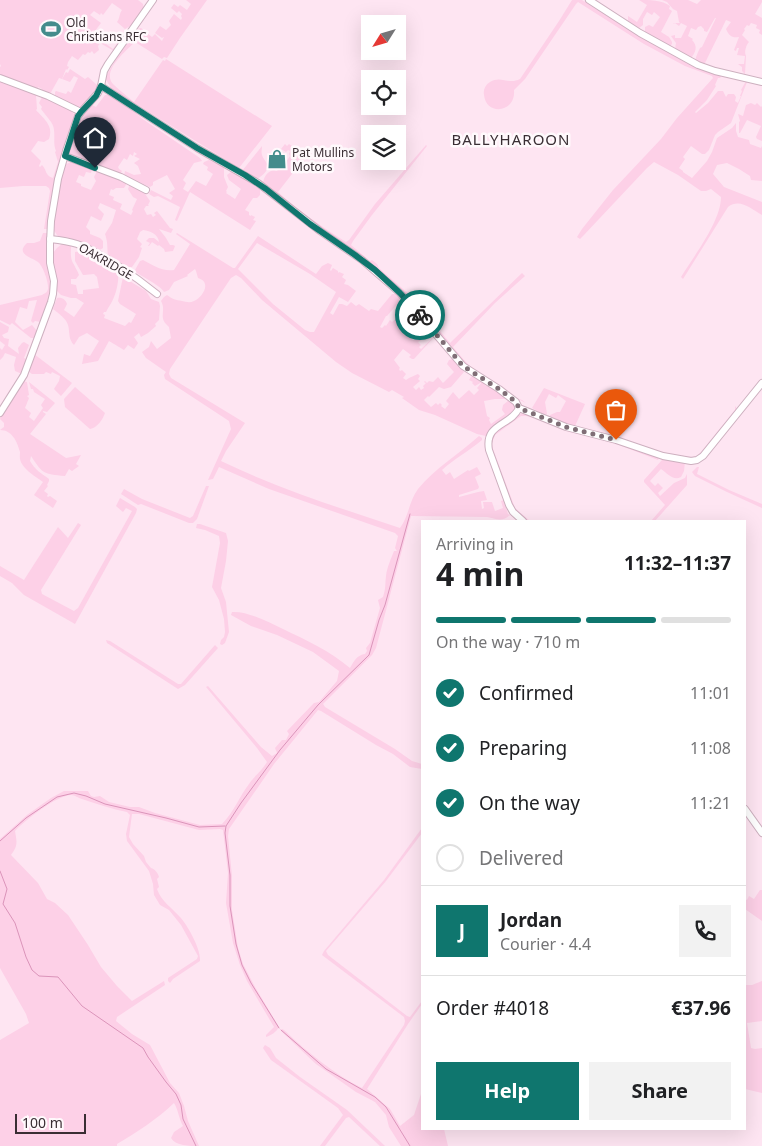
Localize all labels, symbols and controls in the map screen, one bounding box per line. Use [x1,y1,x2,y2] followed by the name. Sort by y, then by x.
[66,14,147,45] place label: Old Christians RFC
[361,15,406,60] north arrow
[361,15,406,170] map controls
[40,18,62,40] sports icon: Old Christians RFC
[361,70,406,115] button: locate
[74,117,116,168] pin
[81,124,109,152] icon: home
[361,125,406,170] button: layers
[452,129,570,149] district label: BALLYHAROON
[292,144,354,175] place label: Pat Mullins Motors
[266,148,288,170] shop icon: Pat Mullins Motors
[76,239,136,283] street label: OAKRIDGE
[395,290,445,340] courier
[406,301,434,329] icon: bike
[595,389,637,440] pin
[602,396,630,424] icon: bag
[436,533,514,555] text: Arriving in
[624,550,731,576] text: 11:32–11:37
[436,552,524,595] text: 4 min
[436,631,580,653] text: On the way · 710 m
[436,679,464,707] icon: check
[479,680,574,706] text: Confirmed
[690,682,731,704] text: 11:01
[436,734,464,762] icon: check
[479,735,567,761] text: Preparing
[690,737,731,759] text: 11:08
[436,789,464,817] icon: check
[479,790,580,816] text: On the way
[690,792,731,814] text: 11:21
[479,845,564,871] text: Delivered
[679,905,731,957] button: phone
[500,907,562,933] text: Jordan
[459,918,465,944] text: J
[500,933,591,955] text: Courier · 4.4
[436,995,549,1021] text: Order #4018
[671,995,731,1021] text: €37.96
[436,1062,579,1120] button: Help
[589,1062,731,1120] button: Share
[15,1111,86,1134] scale bar
[22,1113,63,1132] text: 100 m

